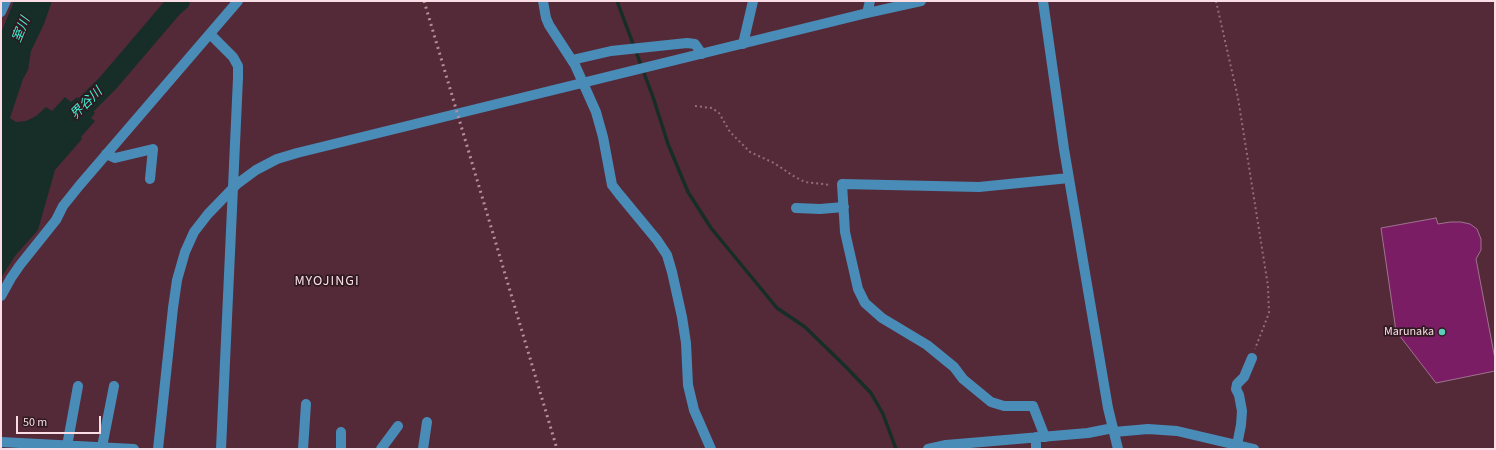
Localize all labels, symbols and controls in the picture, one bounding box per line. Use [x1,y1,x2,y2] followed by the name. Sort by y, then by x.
[10,15,34,45] water label: 室川
[68,85,106,123] water label: 界谷川
[294,274,360,290] district label: MYOJINGI
[1384,325,1434,339] place label: Marunaka
[1437,327,1447,337] marker: Marunaka
[18,408,103,434] scale bar
[23,414,47,431] text: 50 m

